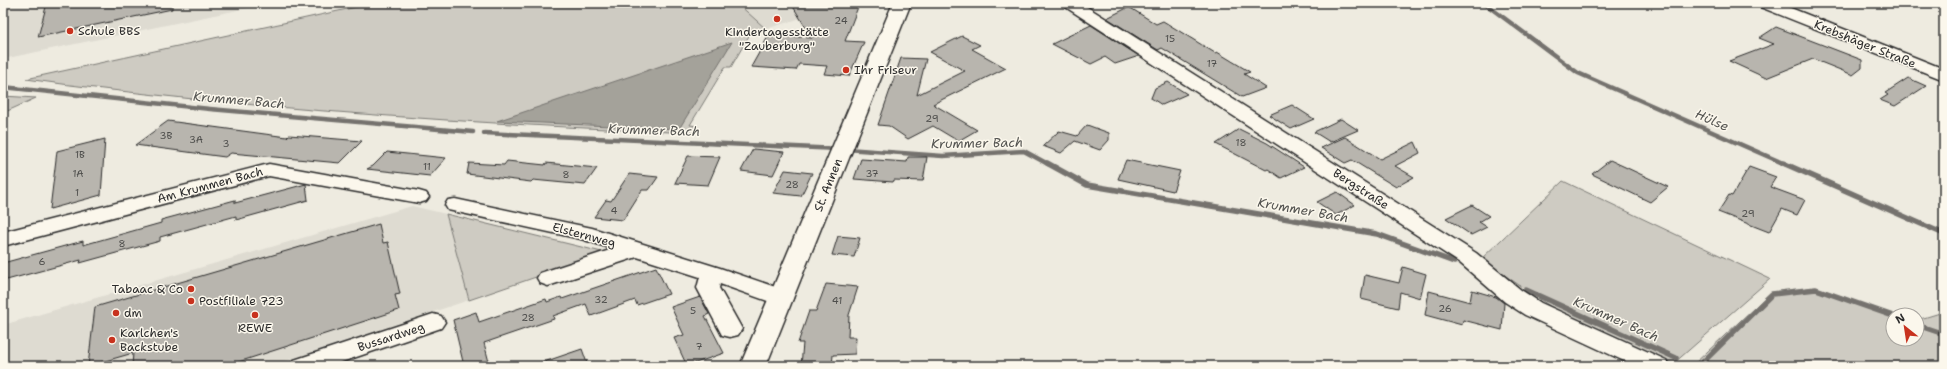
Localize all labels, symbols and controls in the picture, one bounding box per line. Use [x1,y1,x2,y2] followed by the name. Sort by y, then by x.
[772,14,782,24] marker: Kindertagesstätte "Zauberburg"
[834,14,848,27] house number: 24
[1812,16,1919,72] street label: Krebshäger Straße
[78,23,140,39] place label: Schule BBS
[725,24,829,54] place label: Kindertagesstätte "Zauberburg"
[65,26,75,36] marker: Schule BBS
[1165,32,1175,45] house number: 15
[1207,57,1217,70] house number: 17
[854,62,917,78] place label: Ihr Friseur
[841,65,851,75] marker: Ihr Friseur
[192,88,286,112] water label: Krummer Bach
[1693,105,1731,135] water label: Hülse
[925,112,939,125] house number: 29
[608,120,700,140] water label: Krummer Bach
[160,129,173,142] house number: 3B
[189,133,203,146] house number: 3A
[931,134,1023,152] water label: Krummer Bach
[1235,136,1247,149] house number: 18
[223,137,230,150] house number: 3
[75,148,85,161] house number: 1B
[810,156,846,214] street label: St. Annen
[423,160,431,173] house number: 11
[155,163,265,207] street label: Am Krummen Bach
[1330,165,1392,213] street label: Bergstraße
[72,167,84,180] house number: 1A
[865,167,879,180] house number: 37
[563,168,570,181] house number: 8
[785,178,799,191] house number: 28
[75,186,79,199] house number: 1
[1256,194,1350,226] water label: Krummer Bach
[611,204,618,217] house number: 4
[1741,207,1755,220] house number: 29
[551,219,617,251] street label: Elsternweg
[119,237,126,250] house number: 8
[39,255,46,268] house number: 6
[112,281,183,297] place label: Tabaac & Co
[186,284,196,294] marker: Tabaac & Co
[199,293,284,309] place label: Postfiliale 723
[594,293,608,306] house number: 32
[1571,293,1661,345] water label: Krummer Bach
[832,294,842,307] house number: 41
[186,296,196,306] marker: Postfiliale 723
[1438,302,1452,315] house number: 26
[690,304,696,317] house number: 5
[124,305,142,321] place label: dm
[1885,307,1925,347] north arrow
[111,308,121,318] marker: dm
[250,310,260,320] marker: REWE
[1893,310,1908,327] text: N
[521,311,535,324] house number: 28
[355,319,427,355] street label: Bussardweg
[238,320,272,336] place label: REWE
[120,325,179,355] place label: Karlchen's Backstube
[107,335,117,345] marker: Karlchen's Backstube
[696,340,703,353] house number: 7

